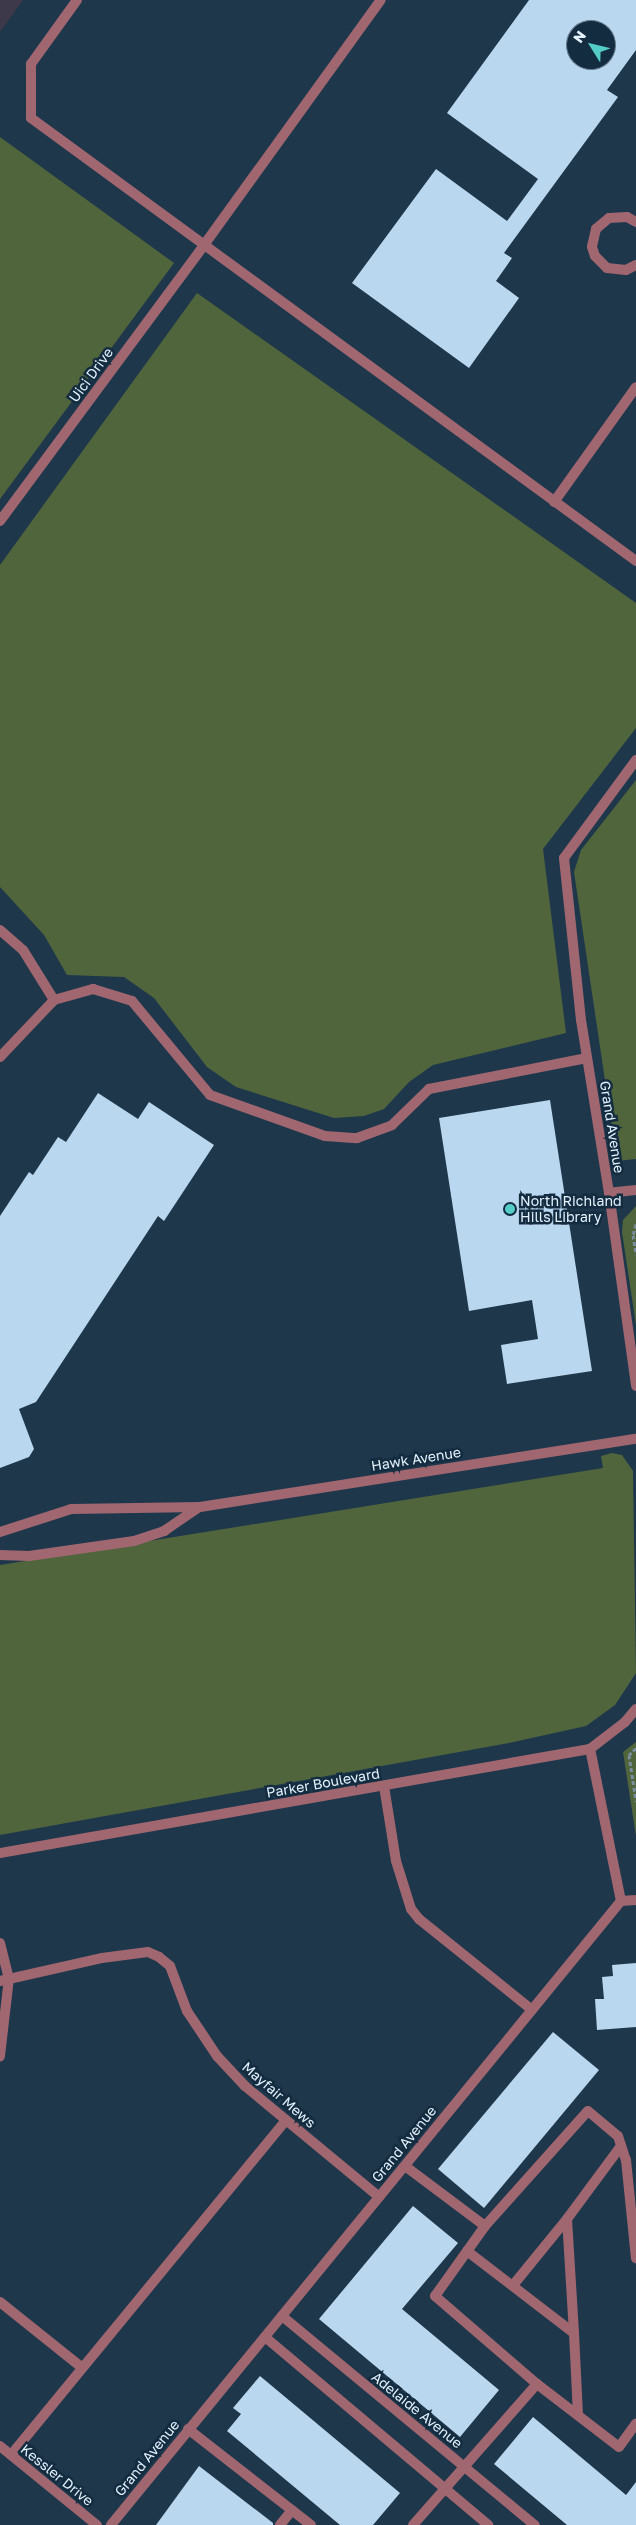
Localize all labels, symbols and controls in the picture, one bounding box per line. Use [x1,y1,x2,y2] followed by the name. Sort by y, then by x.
[566,20,616,70] north arrow
[569,27,589,46] text: N
[66,344,116,406] street label: Uici Drive
[596,1080,628,1174] street label: Grand Avenue
[520,1193,622,1226] place label: North Richland Hills Library
[504,1203,516,1215] marker: North Richland Hills Library
[370,1444,462,1474] street label: Hawk Avenue
[265,1765,381,1801] street label: Parker Boulevard
[239,2058,319,2132] street label: Mayfair Mews
[368,2102,440,2186] street label: Grand Avenue
[368,2368,466,2452] street label: Adelaide Avenue
[111,2416,183,2500] street label: Grand Avenue
[17,2441,97,2509] street label: Kessler Drive

